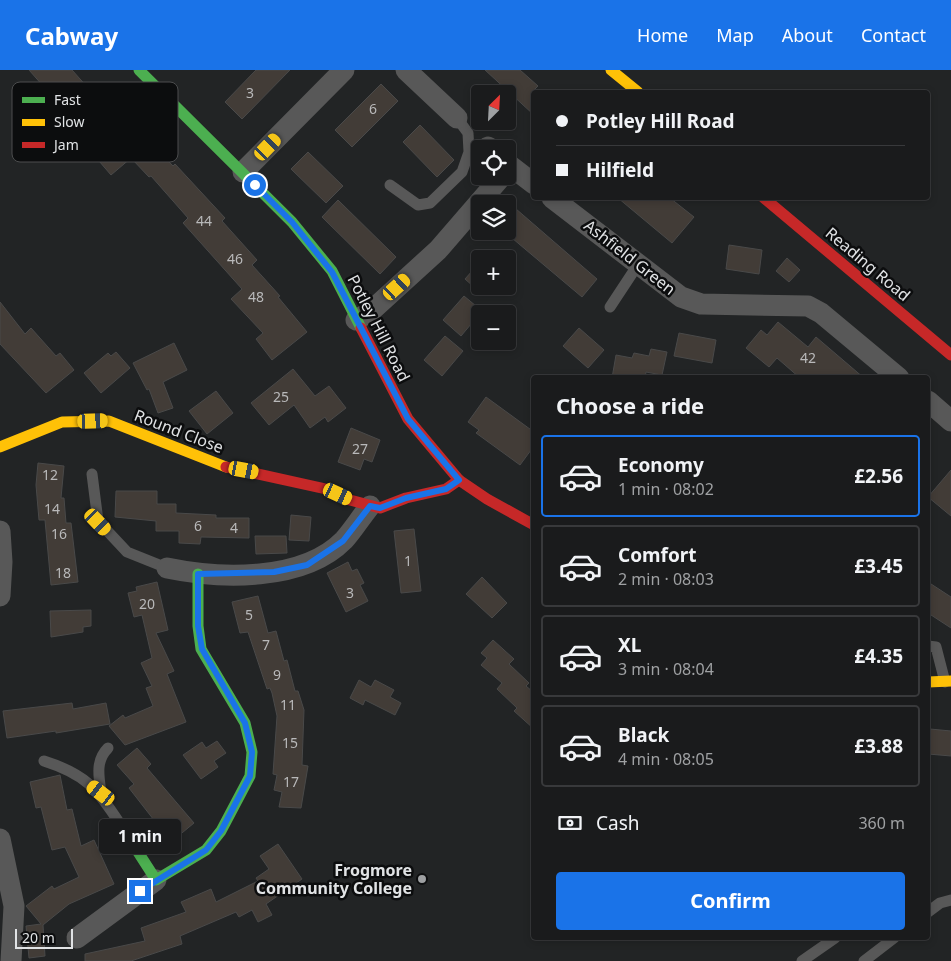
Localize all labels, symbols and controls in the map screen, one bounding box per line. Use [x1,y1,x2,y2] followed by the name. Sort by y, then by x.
[25,19,118,52] text: Cabway
[637,23,688,47] text: Home
[716,23,754,47] text: Map
[782,23,833,47] text: About
[861,23,926,47] text: Contact
[12,82,178,162] legend
[246,83,254,102] house number: 3
[471,85,516,130] north arrow
[471,85,516,350] map controls
[54,90,81,109] text: Fast
[369,99,377,118] house number: 6
[586,108,735,134] text: Potley Hill Road
[54,112,85,131] text: Slow
[252,131,283,163] car
[52,135,79,154] text: Jam
[471,140,516,185] button: locate
[586,157,654,183] text: Hilfield
[244,174,266,196] route start
[471,195,516,240] button: layers
[196,211,212,230] house number: 44
[580,214,680,300] street label: Ashfield Green
[821,222,915,306] street label: Reading Road
[227,249,243,268] house number: 46
[471,250,516,295] button: +
[343,271,415,385] street label: Potley Hill Road
[380,271,413,303] car
[248,287,264,306] house number: 48
[471,305,516,350] button: −
[800,348,816,367] house number: 42
[273,387,289,406] house number: 25
[556,390,704,420] text: Choose a ride
[131,404,227,458] street label: Round Close
[77,413,108,429] car
[352,439,368,458] house number: 27
[618,452,704,478] text: Economy
[558,454,603,499] icon: car
[227,460,260,480] car
[854,463,903,489] text: £2.56
[42,465,58,484] house number: 12
[618,478,714,500] text: 1 min · 08:02
[321,481,354,507] car
[44,499,60,518] house number: 14
[82,506,113,538] car
[194,516,202,535] house number: 6
[230,518,238,537] house number: 4
[51,524,67,543] house number: 16
[618,542,697,568] text: Comfort
[558,544,603,589] icon: car
[404,551,412,570] house number: 1
[854,553,903,579] text: £3.45
[55,563,71,582] house number: 18
[618,568,714,590] text: 2 min · 08:03
[346,583,354,602] house number: 3
[139,594,155,613] house number: 20
[245,605,253,624] house number: 5
[618,632,641,658] text: XL
[558,634,603,679] icon: car
[262,635,270,654] house number: 7
[854,643,903,669] text: £4.35
[618,658,714,680] text: 3 min · 08:04
[273,665,281,684] house number: 9
[280,695,296,714] house number: 11
[618,722,669,748] text: Black
[558,724,603,769] icon: car
[282,733,298,752] house number: 15
[854,733,903,759] text: £3.88
[618,748,714,770] text: 4 min · 08:05
[283,772,299,791] house number: 17
[84,778,117,808] car
[556,809,584,837] icon: cash
[596,810,640,836] text: Cash
[858,812,905,834] text: 360 m
[99,818,181,854] callout: 1 min
[118,825,162,847] text: 1 min
[256,859,412,899] place label: Frogmore Community College
[556,872,905,930] button: Confirm
[416,873,428,885] marker: Frogmore Community College
[129,880,151,902] route end
[15,926,72,949] scale bar
[22,928,55,947] text: 20 m

